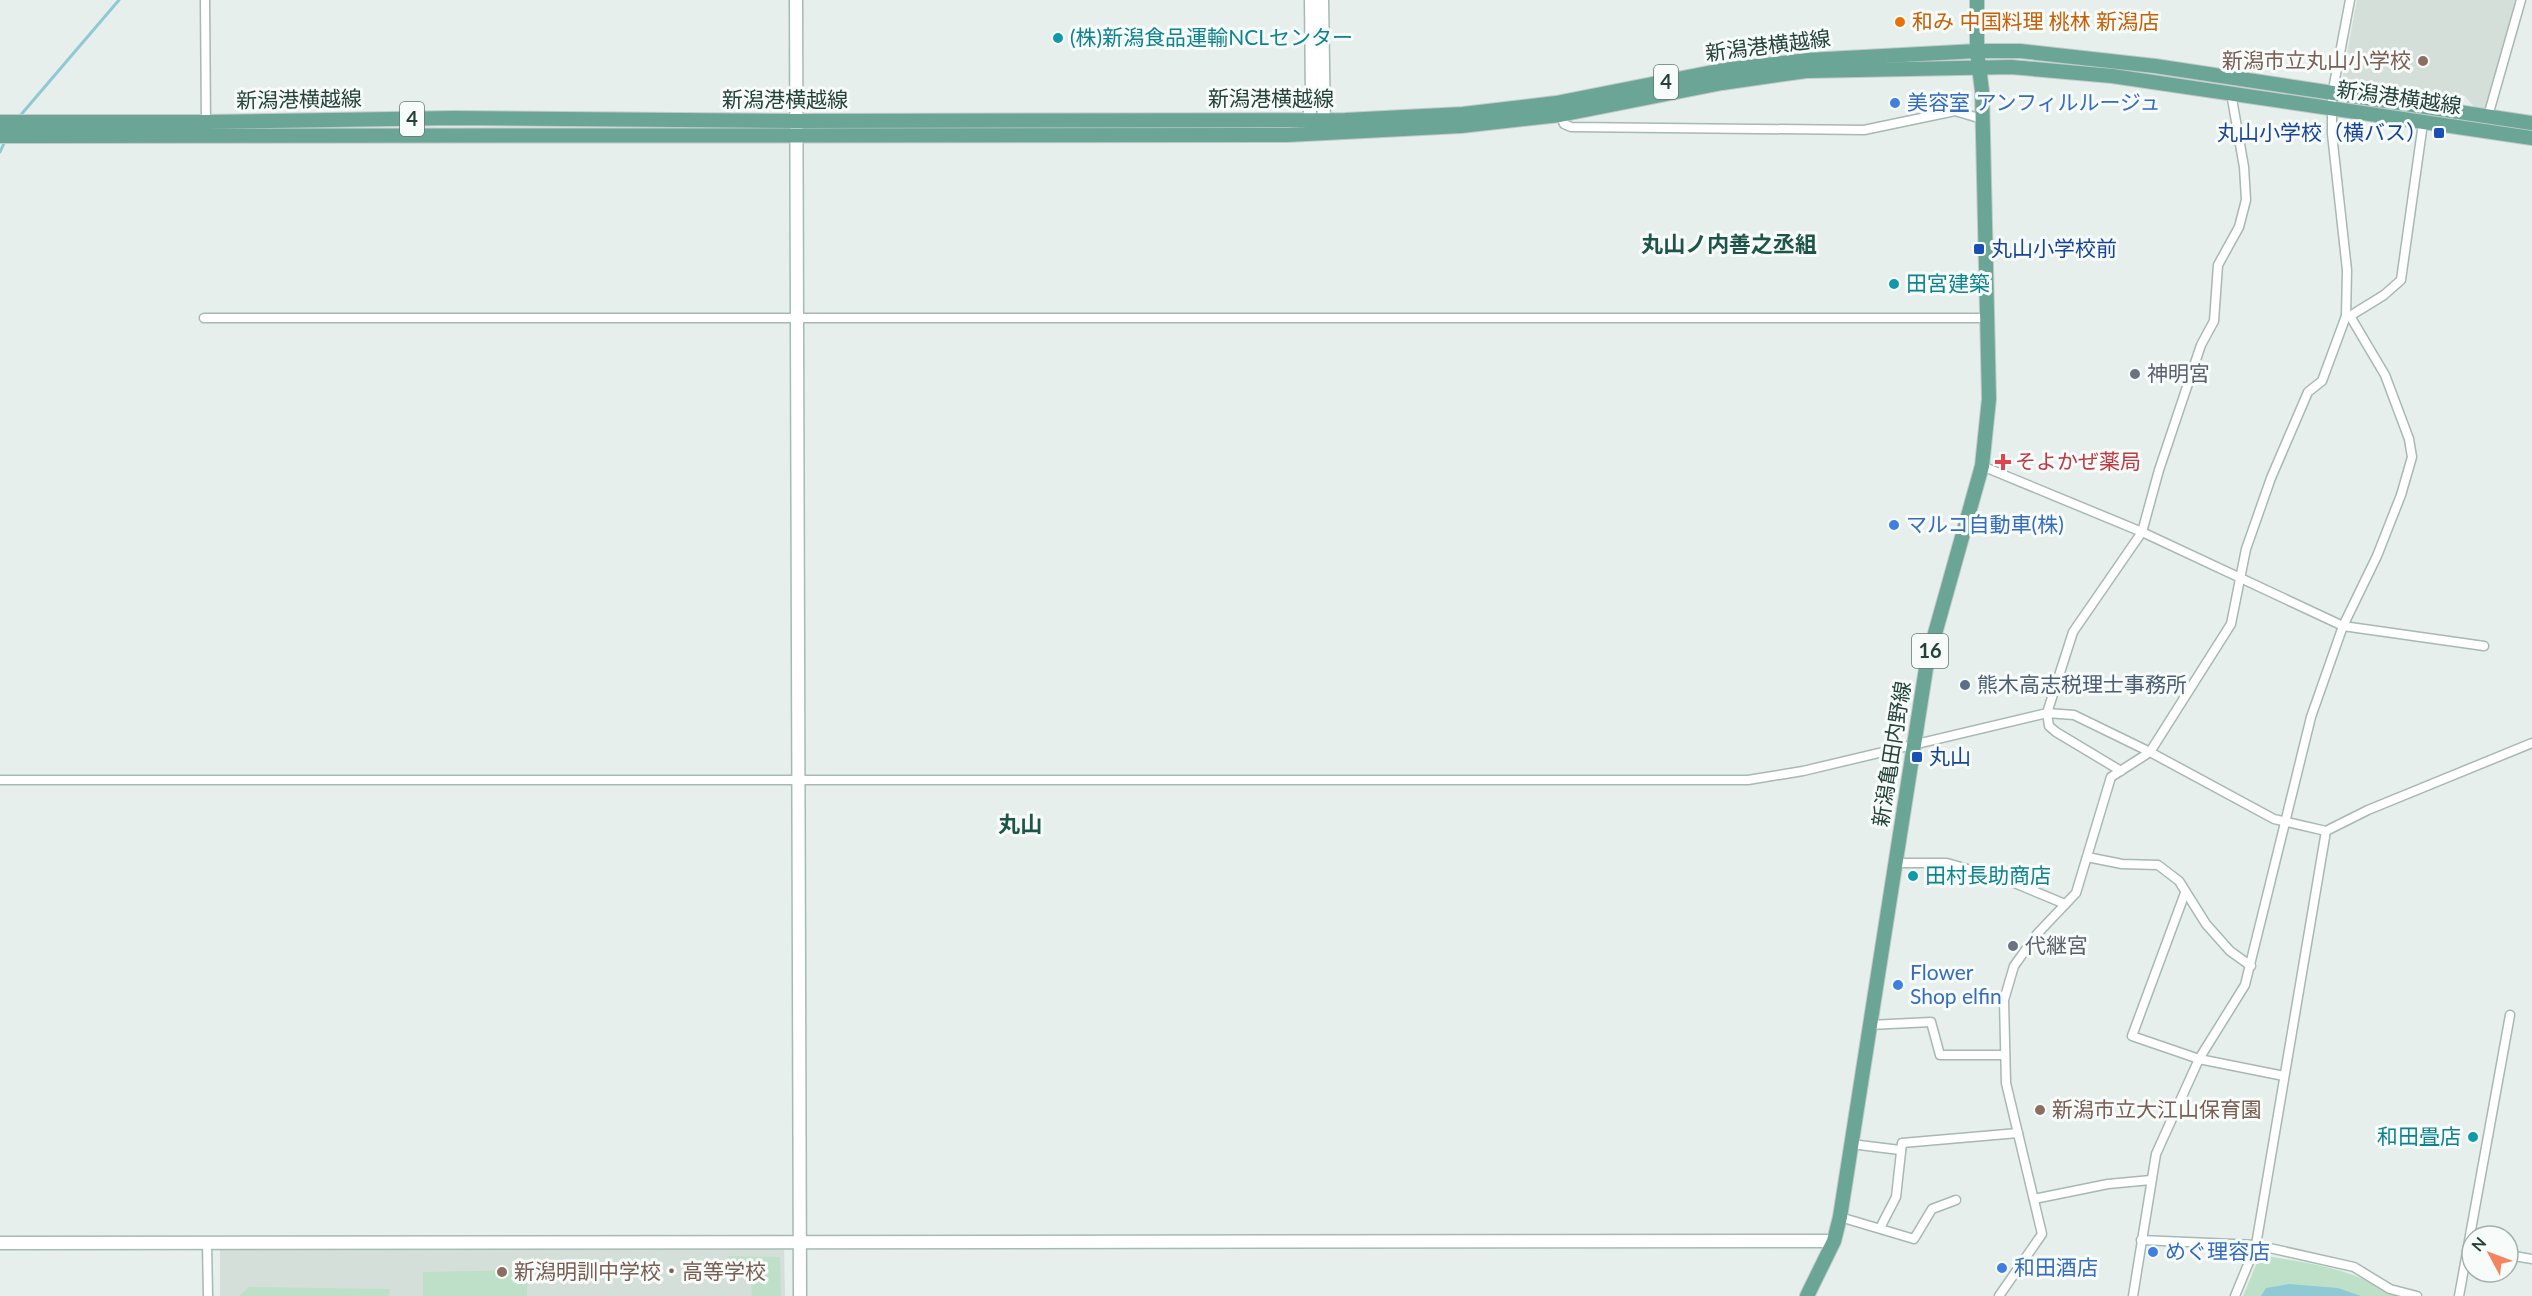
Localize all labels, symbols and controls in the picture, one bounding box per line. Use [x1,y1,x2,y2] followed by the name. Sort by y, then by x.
[1912,8,2159,33] place label: 和み 中国料理 桃林 新潟店
[1893,15,1907,29] marker: 和み 中国料理 桃林 新潟店
[1070,24,1353,49] place label: (株)新潟食品運輸NCLセンター
[1704,24,1832,65] street label: 新潟港横越線
[1051,31,1065,45] marker: (株)新潟食品運輸NCLセンター
[2222,47,2411,72] place label: 新潟市立丸山小学校
[2416,54,2430,68] marker: 新潟市立丸山小学校
[1654,65,1678,99] road number: 4
[2335,75,2463,118] street label: 新潟港横越線
[236,85,362,112] street label: 新潟港横越線
[1208,85,1334,110] street label: 新潟港横越線
[722,86,848,111] street label: 新潟港横越線
[1907,89,2161,114] place label: 美容室 アンフィルルージュ
[1888,96,1902,110] marker: 美容室 アンフィルルージュ
[400,102,424,136] road number: 4
[2217,119,2427,144] place label: 丸山小学校（横バス）
[2432,126,2446,140] marker: 丸山小学校（横バス）
[1641,230,1817,257] district label: 丸山ノ内善之丞組
[1991,235,2117,260] place label: 丸山小学校前
[1972,242,1986,256] marker: 丸山小学校前
[1906,270,1990,295] place label: 田宮建築
[1887,277,1901,291] marker: 田宮建築
[2147,360,2210,385] place label: 神明宮
[2128,367,2142,381] marker: 神明宮
[2015,448,2141,473] place label: そよかぜ薬局
[1996,455,2010,469] marker: そよかぜ薬局
[1906,511,2064,536] place label: マルコ自動車(株)
[1887,518,1901,532] marker: マルコ自動車(株)
[1912,634,1948,668] road number: 16
[1977,671,2187,696] place label: 熊木高志税理士事務所
[1958,678,1972,692] marker: 熊木高志税理士事務所
[1867,679,1914,828] street label: 新潟亀田内野線
[1929,743,1971,768] place label: 丸山
[1910,750,1924,764] marker: 丸山
[998,810,1042,837] district label: 丸山
[1925,862,2051,887] place label: 田村長助商店
[1906,869,1920,883] marker: 田村長助商店
[2025,932,2088,957] place label: 代継宮
[2006,939,2020,953] marker: 代継宮
[1910,959,2002,1008] place label: Flower Shop elfin
[1891,978,1905,992] marker: Flower Shop elfin
[2052,1096,2262,1121] place label: 新潟市立大江山保育園
[2033,1103,2047,1117] marker: 新潟市立大江山保育園
[2377,1123,2461,1148] place label: 和田畳店
[2466,1130,2480,1144] marker: 和田畳店
[2460,1224,2520,1284] north arrow
[2467,1233,2490,1255] text: N
[2165,1238,2270,1263] place label: めぐ理容店
[2146,1245,2160,1259] marker: めぐ理容店
[2014,1254,2098,1279] place label: 和田酒店
[514,1258,766,1283] place label: 新潟明訓中学校・高等学校
[1995,1261,2009,1275] marker: 和田酒店
[495,1265,509,1279] marker: 新潟明訓中学校・高等学校

